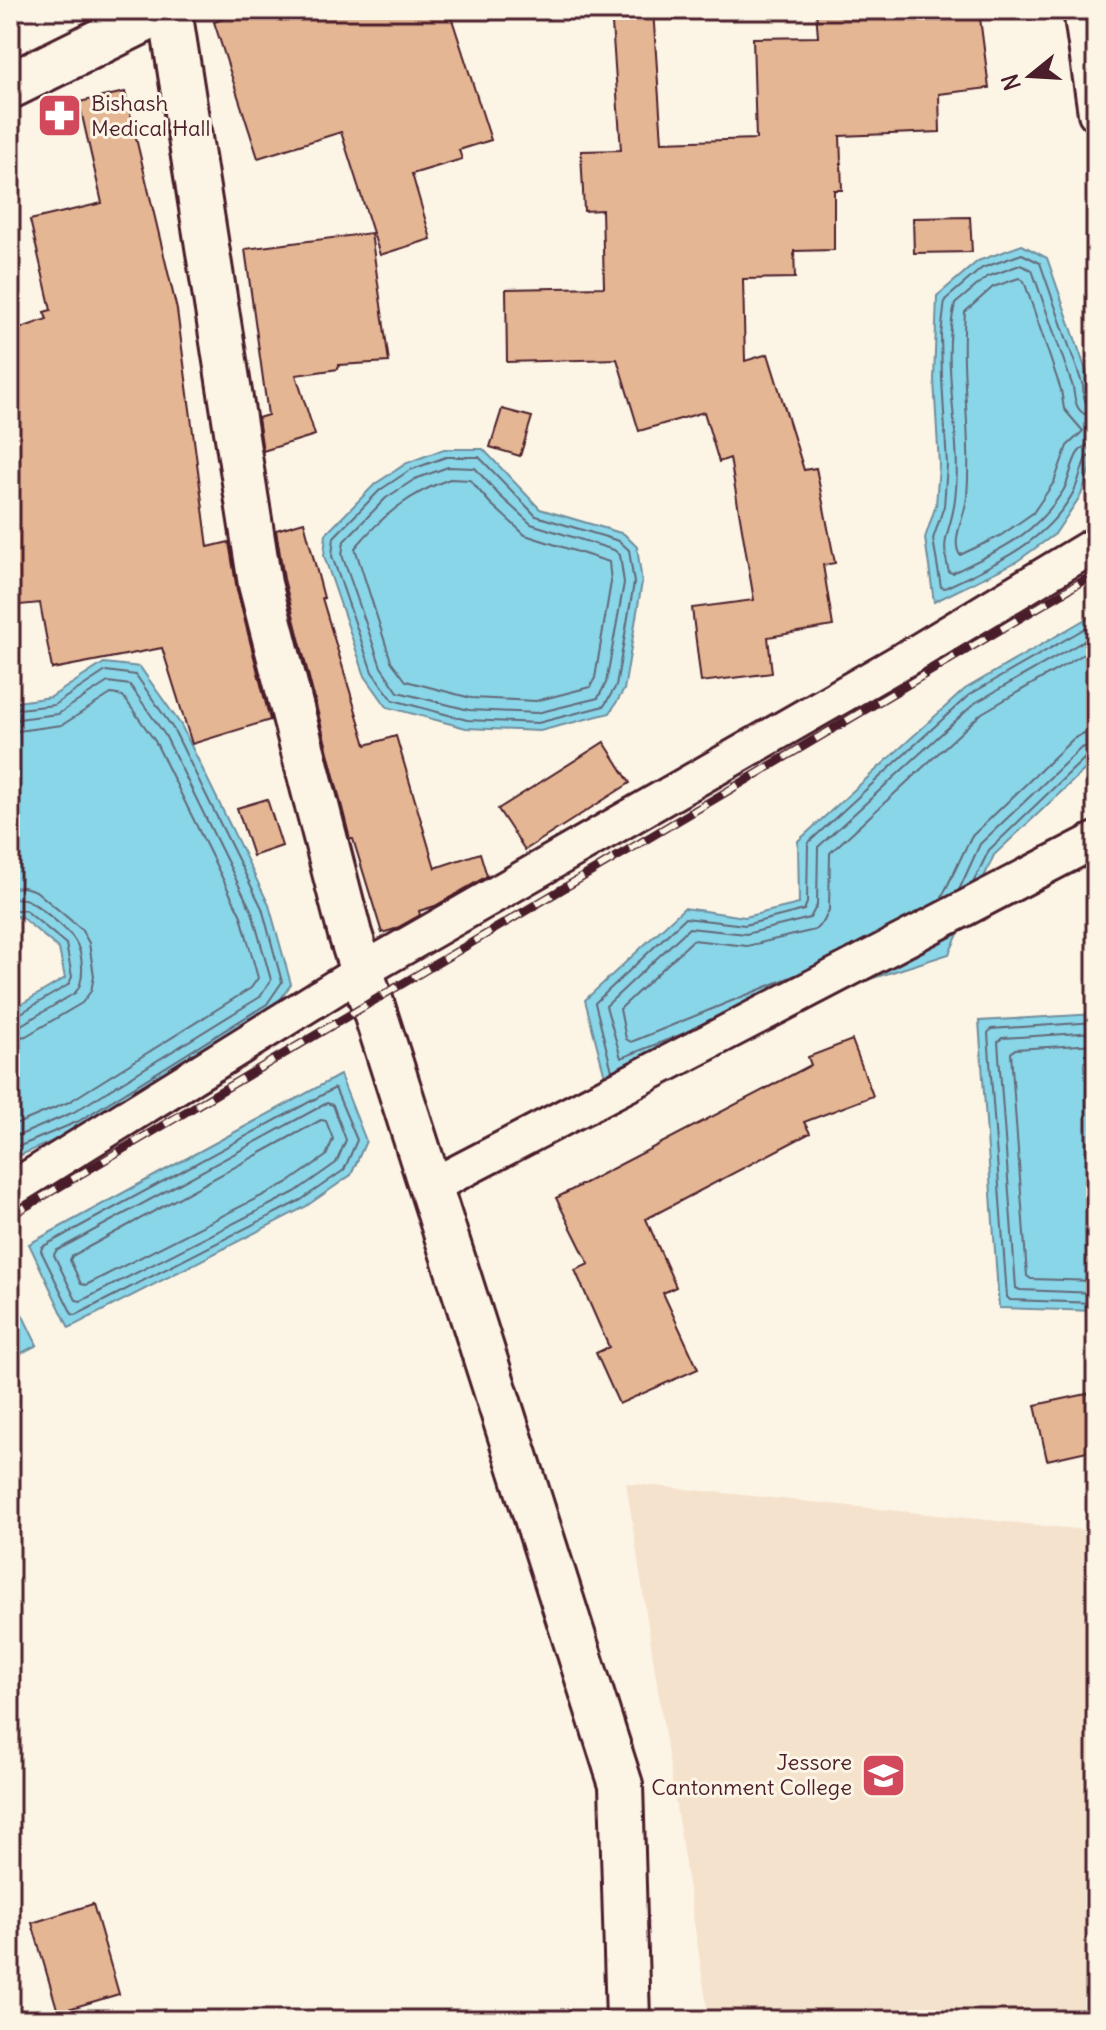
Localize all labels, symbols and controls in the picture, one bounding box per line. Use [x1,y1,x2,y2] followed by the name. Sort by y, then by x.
[990,36,1070,116] north arrow
[995,71,1027,94] text: N
[91,89,210,142] place label: Bishash Medical Hall
[36,92,84,140] pharmacy icon: Bishash Medical Hall
[651,1748,852,1801] place label: Jessore Cantonment College
[859,1751,907,1799] school or university icon: Jessore Cantonment College

